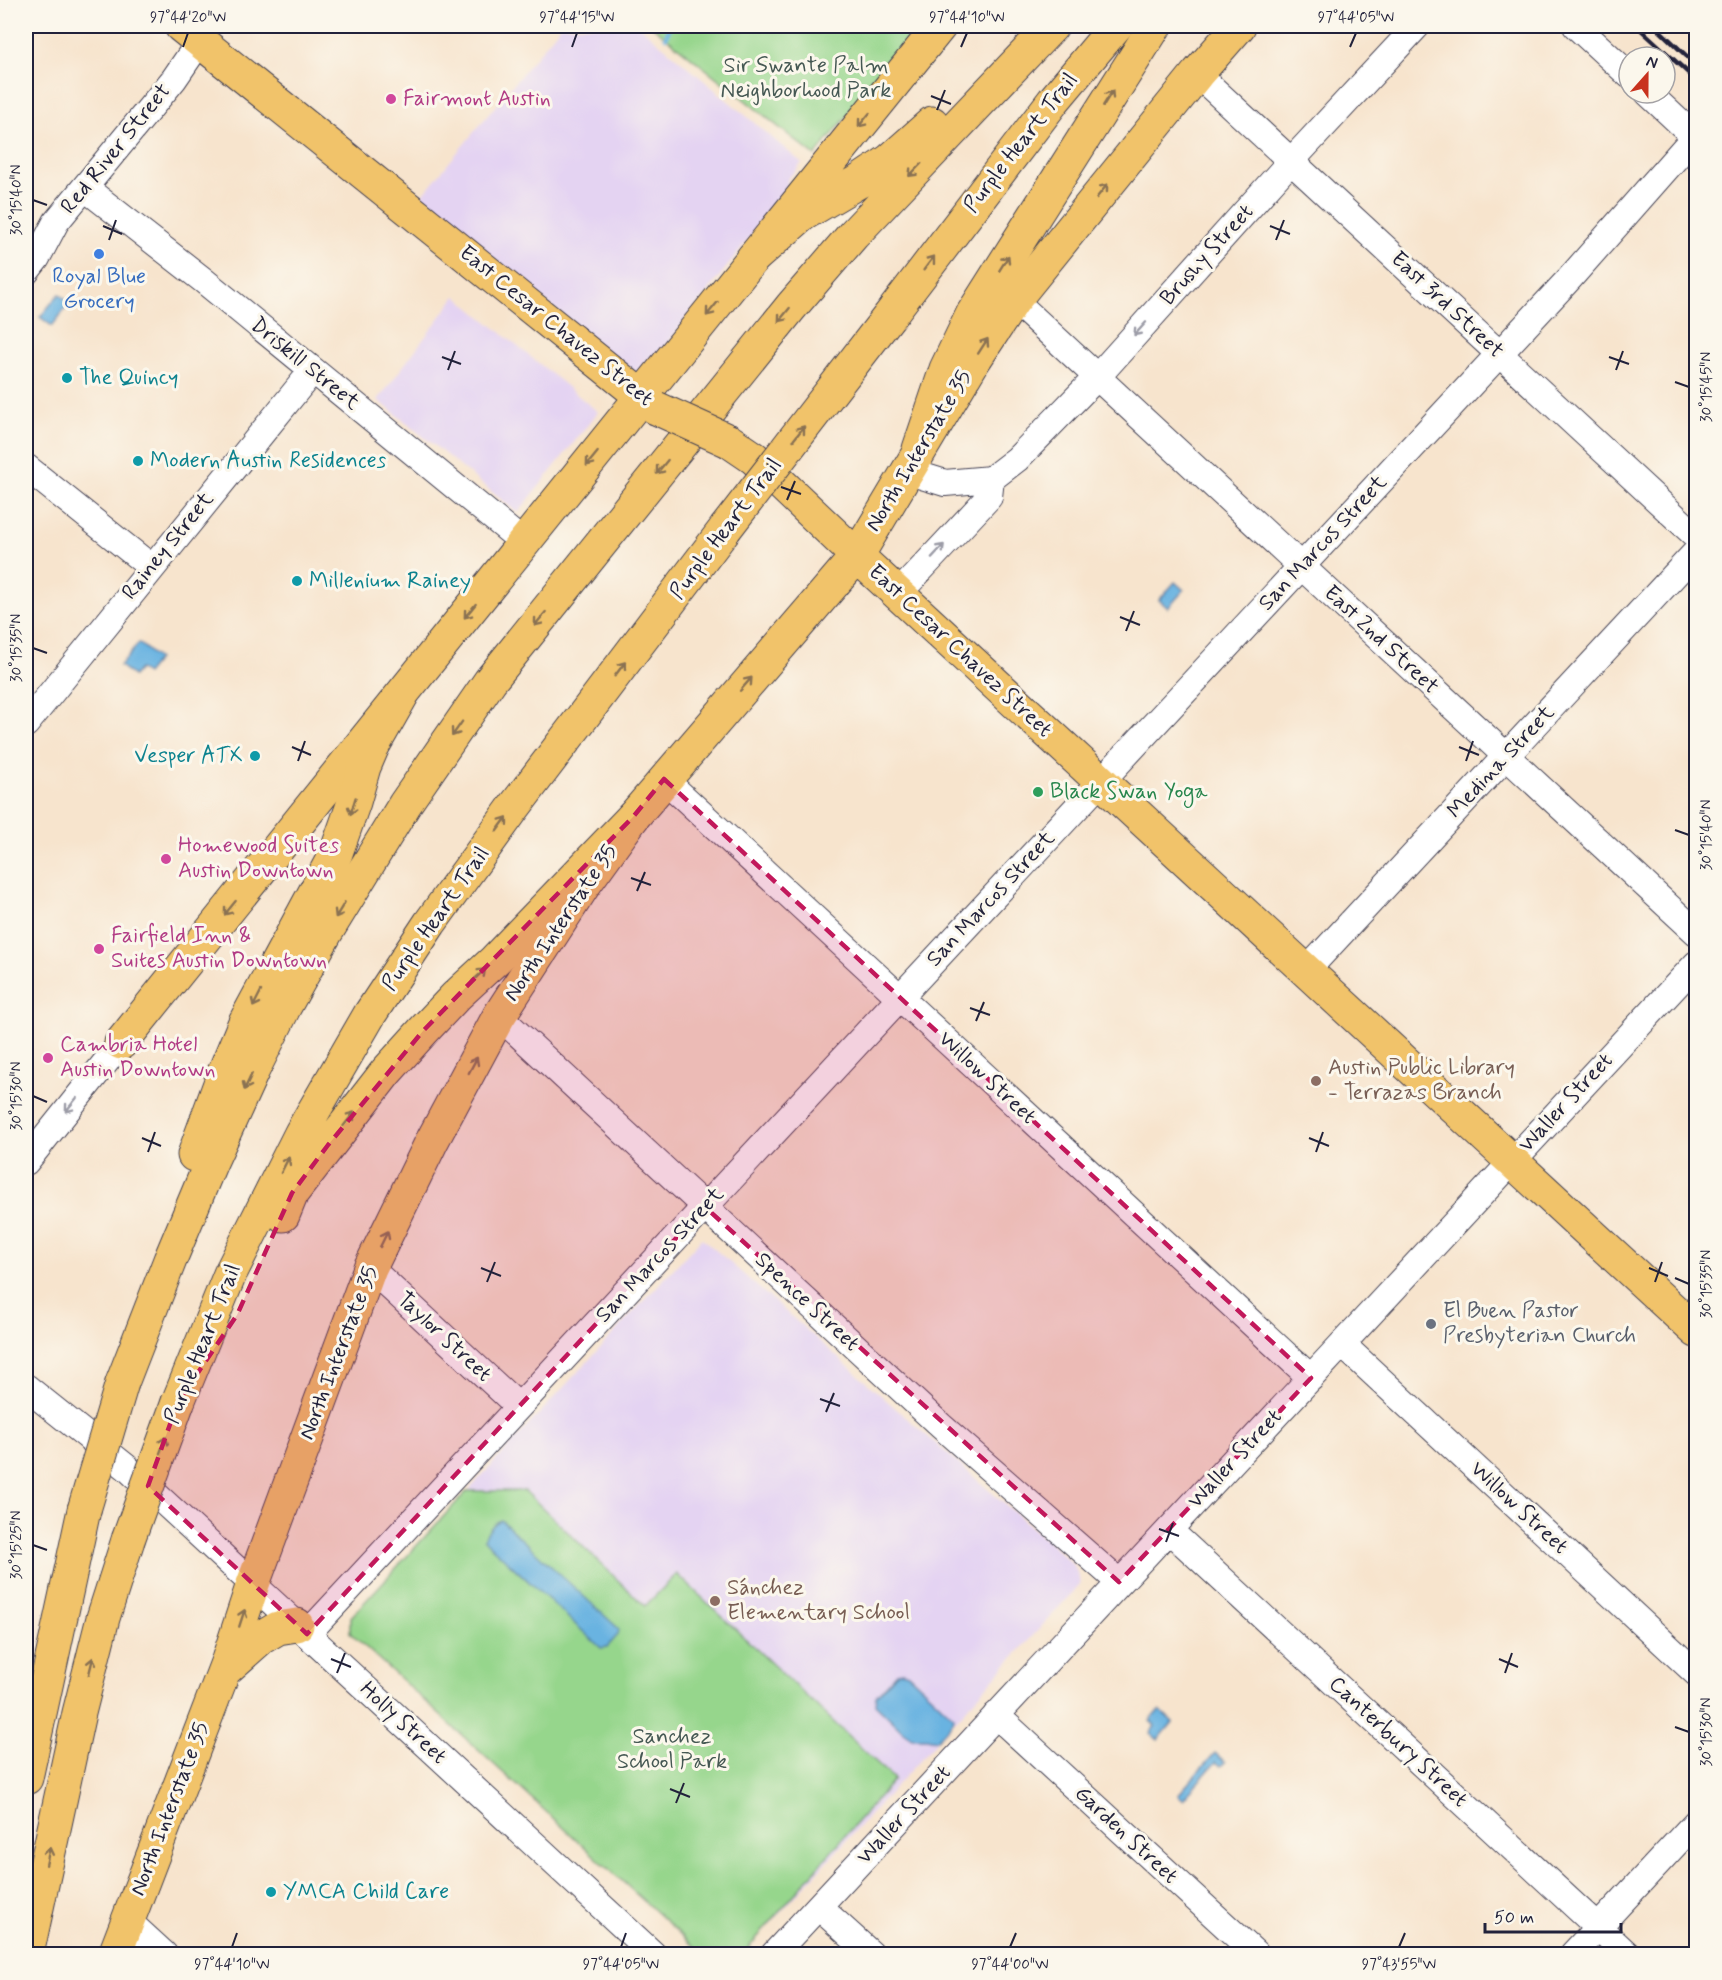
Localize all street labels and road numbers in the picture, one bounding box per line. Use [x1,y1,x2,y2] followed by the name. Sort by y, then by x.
[958,67,1084,219] street label: Purple Heart Trail
[55,78,177,220] street label: Red River Street
[1154,199,1260,311] street label: Brushy Street
[453,239,659,413] street label: East Cesar Chavez Street
[1385,245,1509,365] street label: East 3rd Street
[245,311,365,417] street label: Driskill Street
[860,365,978,537] street label: North Interstate 35
[664,453,788,605] street label: Purple Heart Trail
[1253,469,1393,617] street label: San Marcos Street
[116,486,220,606] street label: Rainey Street
[862,558,1058,744] street label: East Cesar Chavez Street
[1317,579,1445,701] street label: East 2nd Street
[1441,699,1561,825] street label: Medina Street
[921,825,1061,973] street label: San Marcos Street
[498,839,624,1007] street label: North Interstate 35
[376,841,496,997] street label: Purple Heart Trail
[932,1025,1042,1131] street label: Willow Street
[1513,1047,1619,1159] street label: Waller Street
[590,1181,730,1329] street label: San Marcos Street
[749,1246,865,1358] street label: Spence Street
[158,1260,248,1428] street label: Purple Heart Trail
[293,1262,385,1444] street label: North Interstate 35
[391,1286,497,1388] street label: Taylor Street
[1182,1403,1288,1515] street label: Waller Street
[1464,1455,1574,1561] street label: Willow Street
[1323,1670,1473,1814] street label: Canterbury Street
[354,1676,452,1770] street label: Holly Street
[124,1718,216,1900] street label: North Interstate 35
[851,1759,957,1871] street label: Waller Street
[1068,1780,1184,1890] street label: Garden Street

